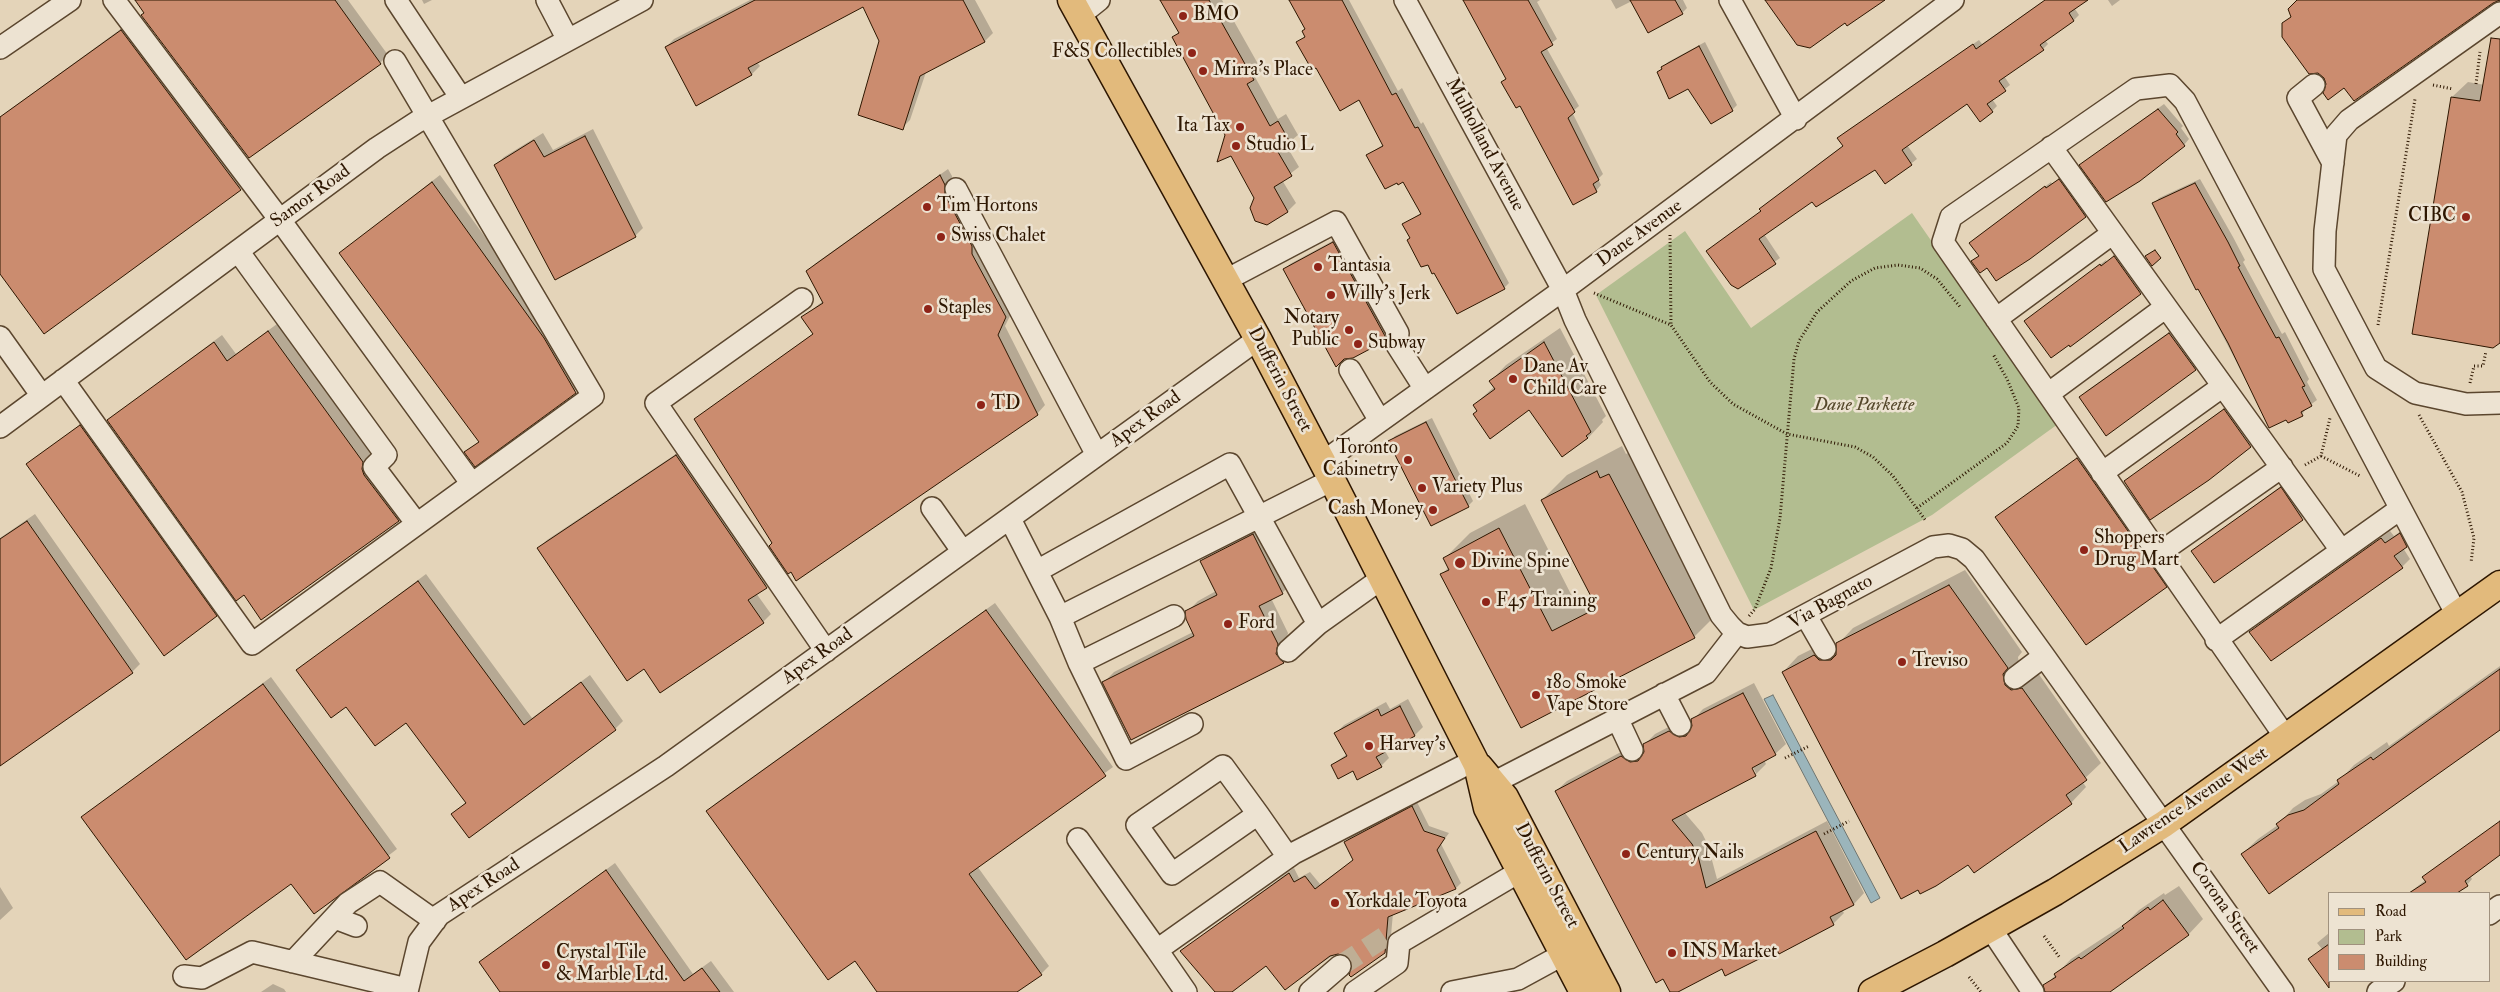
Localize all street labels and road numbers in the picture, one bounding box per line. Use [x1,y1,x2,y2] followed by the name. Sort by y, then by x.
[1439,75,1529,215] street label: Mulholland Avenue
[267,160,355,234] street label: Samor Road
[1593,195,1687,273] street label: Dane Avenue
[1242,324,1316,436] street label: Dufferin Street
[1106,387,1186,453] street label: Apex Road
[1785,571,1877,635] street label: Via Bagnato
[778,624,858,690] street label: Apex Road
[2115,743,2273,859] street label: Lawrence Avenue West
[1509,820,1583,932] street label: Dufferin Street
[444,854,524,918] street label: Apex Road
[2184,858,2264,958] street label: Corona Street

